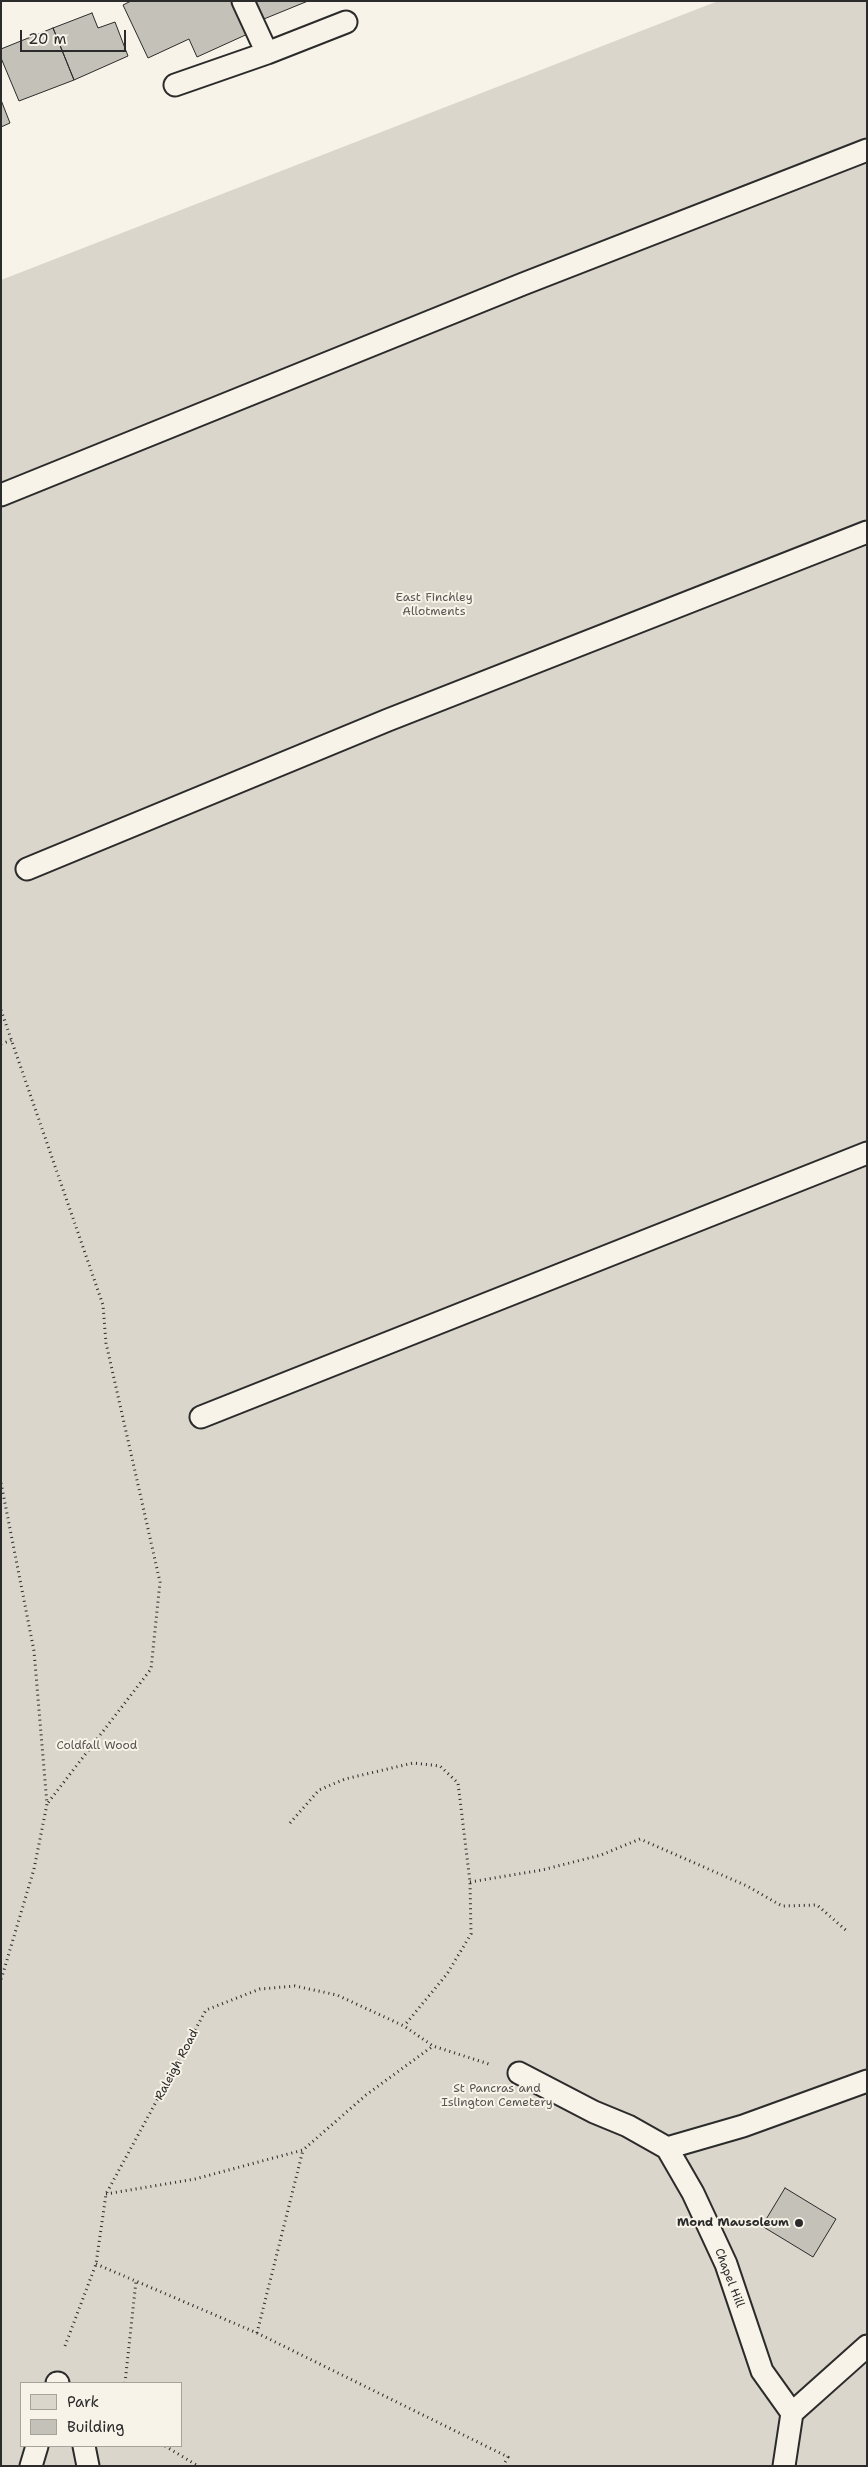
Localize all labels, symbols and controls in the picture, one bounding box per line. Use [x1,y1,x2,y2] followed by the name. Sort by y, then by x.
[22,20,129,52] scale bar
[28,29,67,49] text: 20 m
[395,591,473,619] park label: East Finchley Allotments
[57,1739,137,1753] park label: Coldfall Wood
[152,2027,202,2103] street label: Raleigh Road
[441,2082,553,2110] park label: St Pancras and Islington Cemetery
[677,2216,789,2230] place label: Mond Mausoleum
[793,2217,805,2229] marker: Mond Mausoleum
[711,2246,747,2310] street label: Chapel Hill
[20,2382,182,2447] legend
[67,2392,99,2412] text: Park
[67,2417,124,2437] text: Building

